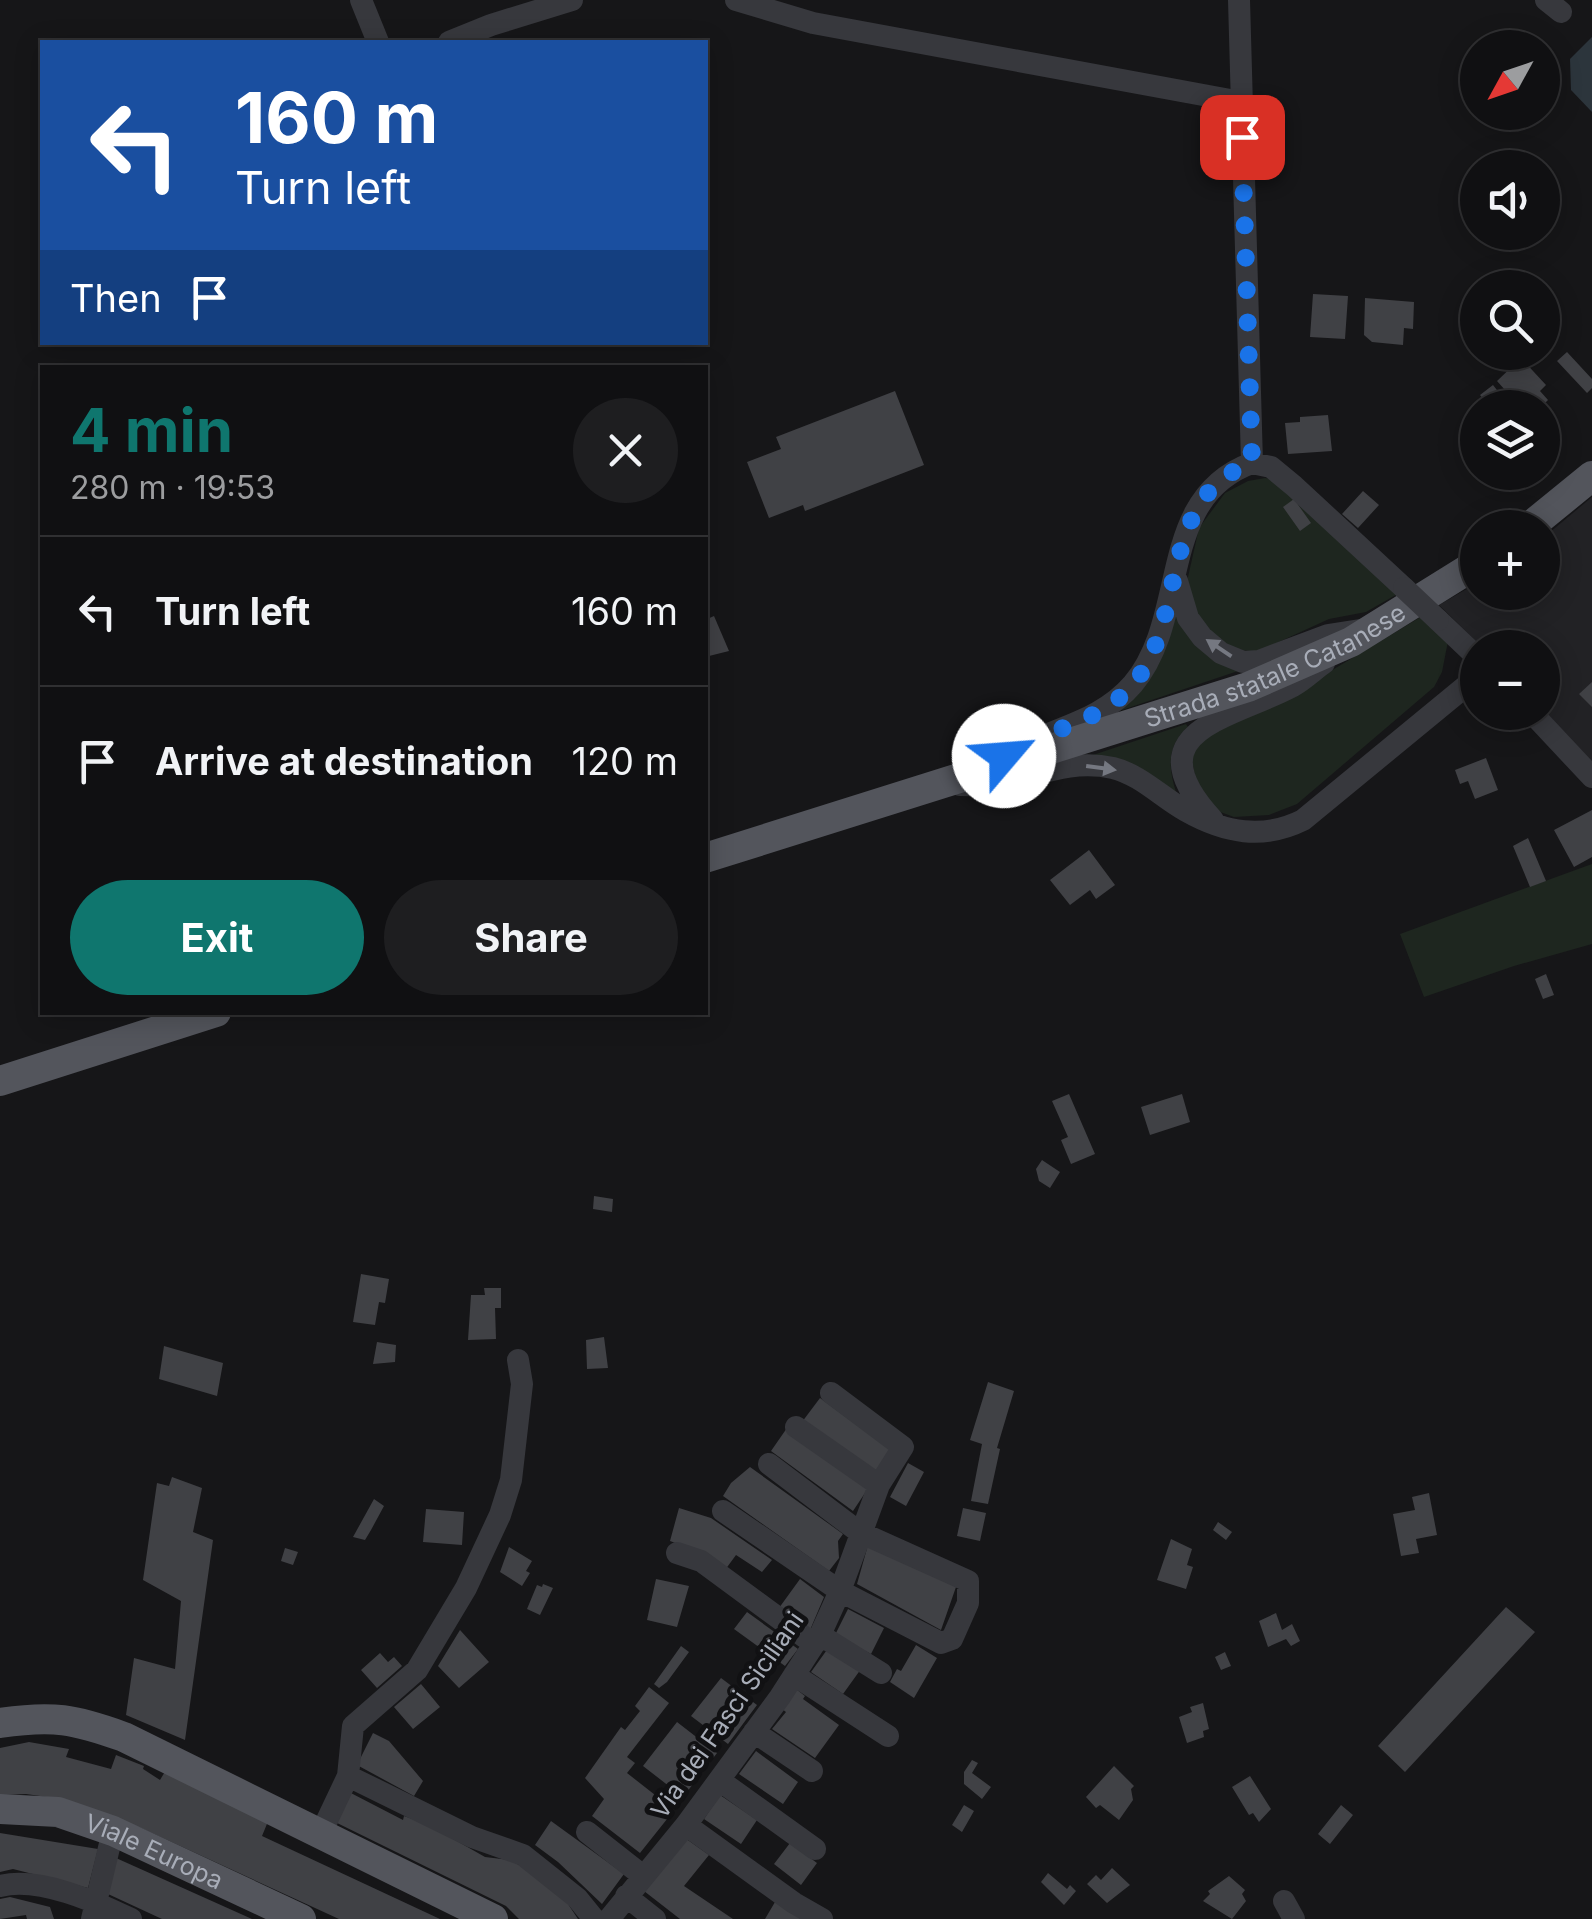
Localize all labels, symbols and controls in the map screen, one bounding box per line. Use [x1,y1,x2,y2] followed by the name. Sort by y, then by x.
[1460,30,1560,130] north arrow
[1460,30,1560,730] map controls
[235,75,438,160] text: 160 m
[70,80,200,210] icon: left
[1200,95,1285,180] pin
[1215,110,1270,165] icon: arrive
[1460,150,1560,250] button: sound
[235,160,411,215] text: Turn left
[182,270,237,325] icon: arrive
[1460,270,1560,370] button: search
[70,275,162,321] text: Then
[1460,390,1560,490] button: layers
[70,394,233,466] text: 4 min
[573,398,678,503] button: close
[70,468,275,507] text: 280 m · 19:53
[1460,510,1560,610] button: +
[70,584,125,639] icon: left
[155,588,310,634] text: Turn left
[571,588,678,634] text: 160 m
[1140,597,1411,734] street label: Strada statale Catanese
[1460,630,1560,730] button: −
[1205,640,1232,658] one-way arrow
[952,704,1056,808] position arrow
[70,734,125,789] icon: arrive
[155,738,533,784] text: Arrive at destination
[571,738,678,784] text: 120 m
[1086,760,1118,776] one-way arrow
[70,880,364,995] button: Exit
[384,880,678,995] button: Share
[644,1606,810,1824] street label: Via dei Fasci Siciliani
[81,1808,228,1895] street label: Viale Europa

